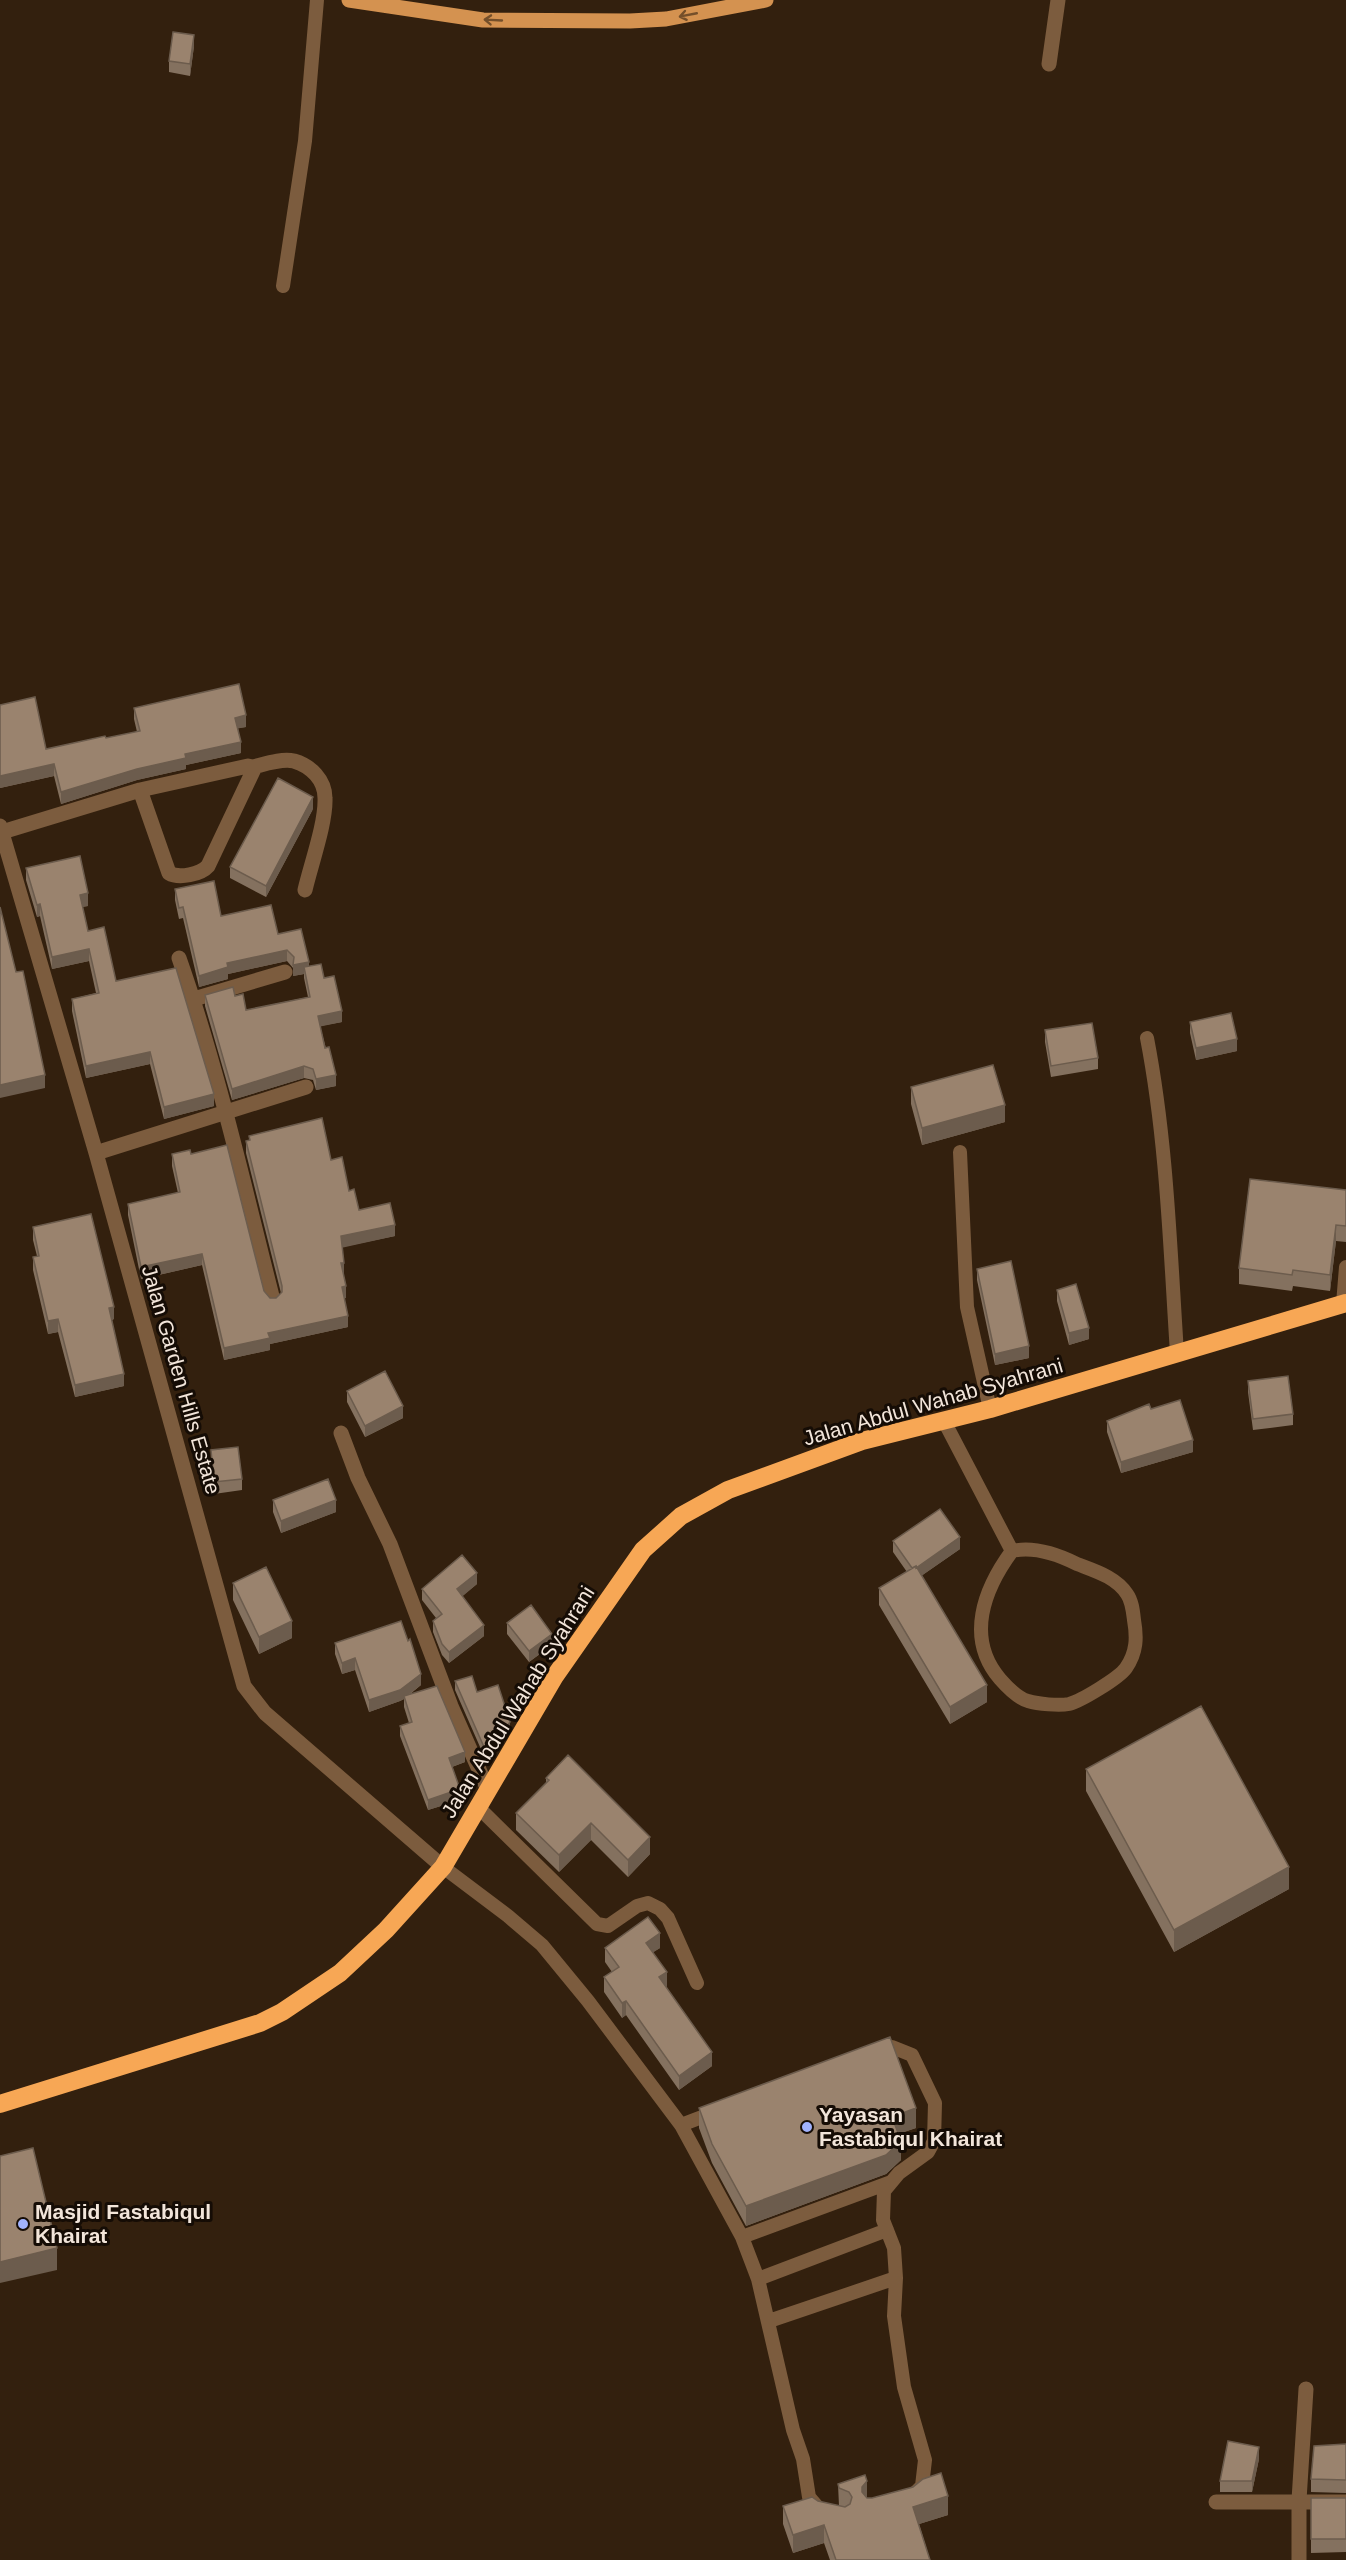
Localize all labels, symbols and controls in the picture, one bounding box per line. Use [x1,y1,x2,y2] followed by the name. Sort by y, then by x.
[678,10,698,21] one-way arrow
[484,15,504,26] one-way arrow
[138,1263,225,1497] street label: Jalan Garden Hills Estate
[800,1353,1065,1450] street label: Jalan Abdul Wahab Syahrani
[437,1582,599,1822] street label: Jalan Abdul Wahab Syahrani
[819,2103,1002,2150] place label: Yayasan Fastabiqul Khairat
[800,2120,814,2134] marker: Yayasan Fastabiqul Khairat
[35,2200,211,2247] place label: Masjid Fastabiqul Khairat
[16,2217,30,2231] marker: Masjid Fastabiqul Khairat

